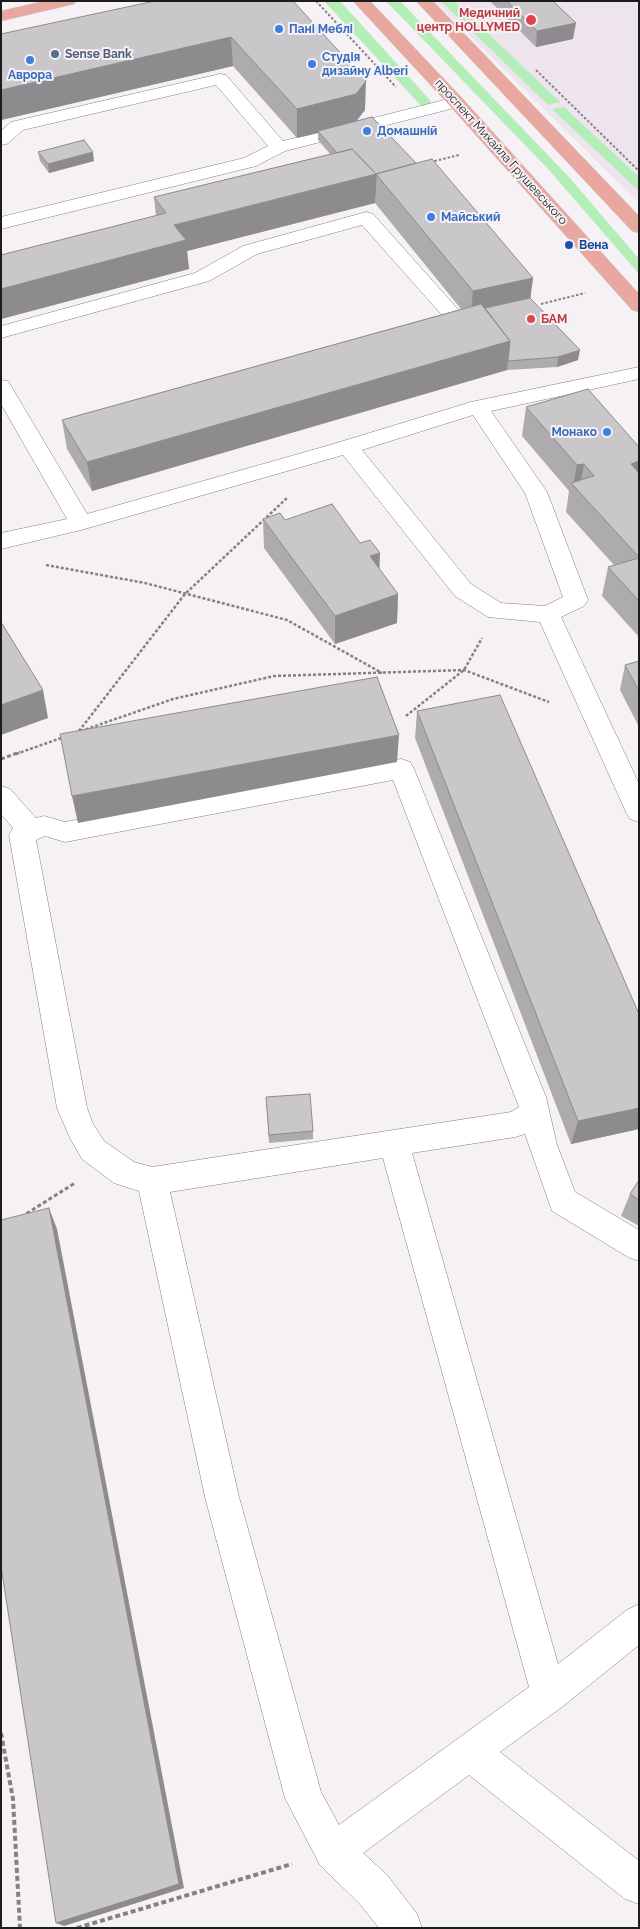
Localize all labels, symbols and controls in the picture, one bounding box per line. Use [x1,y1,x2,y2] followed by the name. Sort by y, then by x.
[417,6,520,34] place label: Медичний центр HOLLYMED
[524,13,538,27] marker: Медичний центр HOLLYMED
[289,22,353,36] place label: Пані Меблі
[273,23,285,35] marker: Пані Меблі
[65,47,132,61] place label: Sense Bank
[49,48,61,60] marker: Sense Bank
[322,50,408,78] place label: Студія дизайну Alberi
[24,54,36,66] marker: Аврора
[306,58,318,70] marker: Студія дизайну Alberi
[8,68,52,82] place label: Аврора
[432,76,570,228] street label: проспект Михайла Грушевського
[377,124,437,138] place label: Домашній
[361,125,373,137] marker: Домашній
[441,210,500,224] place label: Майський
[425,211,437,223] marker: Майський
[579,238,608,252] place label: Вена
[563,239,575,251] marker: Вена
[541,312,567,326] place label: БАМ
[525,313,537,325] marker: БАМ
[552,425,597,439] place label: Монако
[601,426,613,438] marker: Монако

